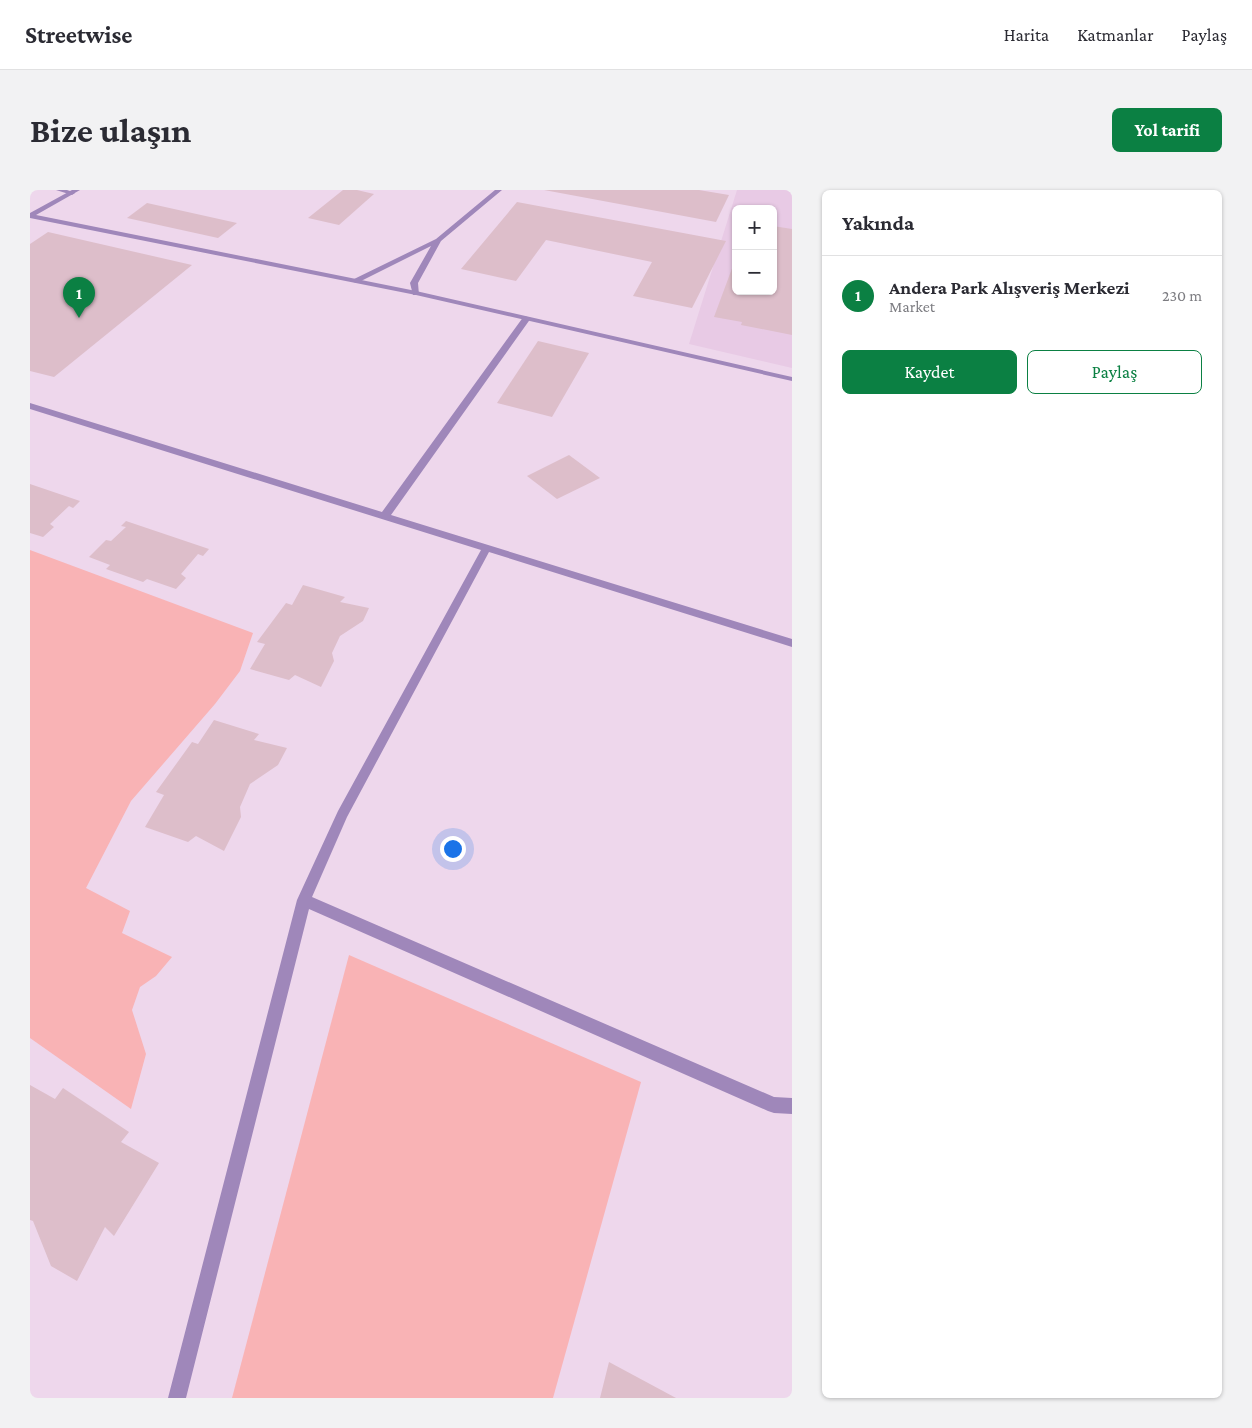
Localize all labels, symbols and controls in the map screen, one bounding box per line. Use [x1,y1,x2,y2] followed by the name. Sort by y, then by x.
[25,21,132,48] text: Streetwise
[1004,25,1049,45] text: Harita
[1077,25,1154,45] text: Katmanlar
[1182,25,1227,45] text: Paylaş
[1112,108,1222,152] button: Yol tarifi
[30,111,191,150] text: Bize ulaşın
[732,205,777,295] map controls
[732,205,777,250] button: +
[842,211,914,235] text: Yakında
[732,250,777,295] button: −
[63,277,95,318] pin: 1
[889,277,1130,298] text: Andera Park Alışveriş Merkezi
[855,287,861,304] text: 1
[1162,287,1202,304] text: 230 m
[889,298,935,315] text: Market
[842,350,1017,394] button: Kaydet
[1027,350,1202,394] button: Paylaş
[440,836,466,862] your location

